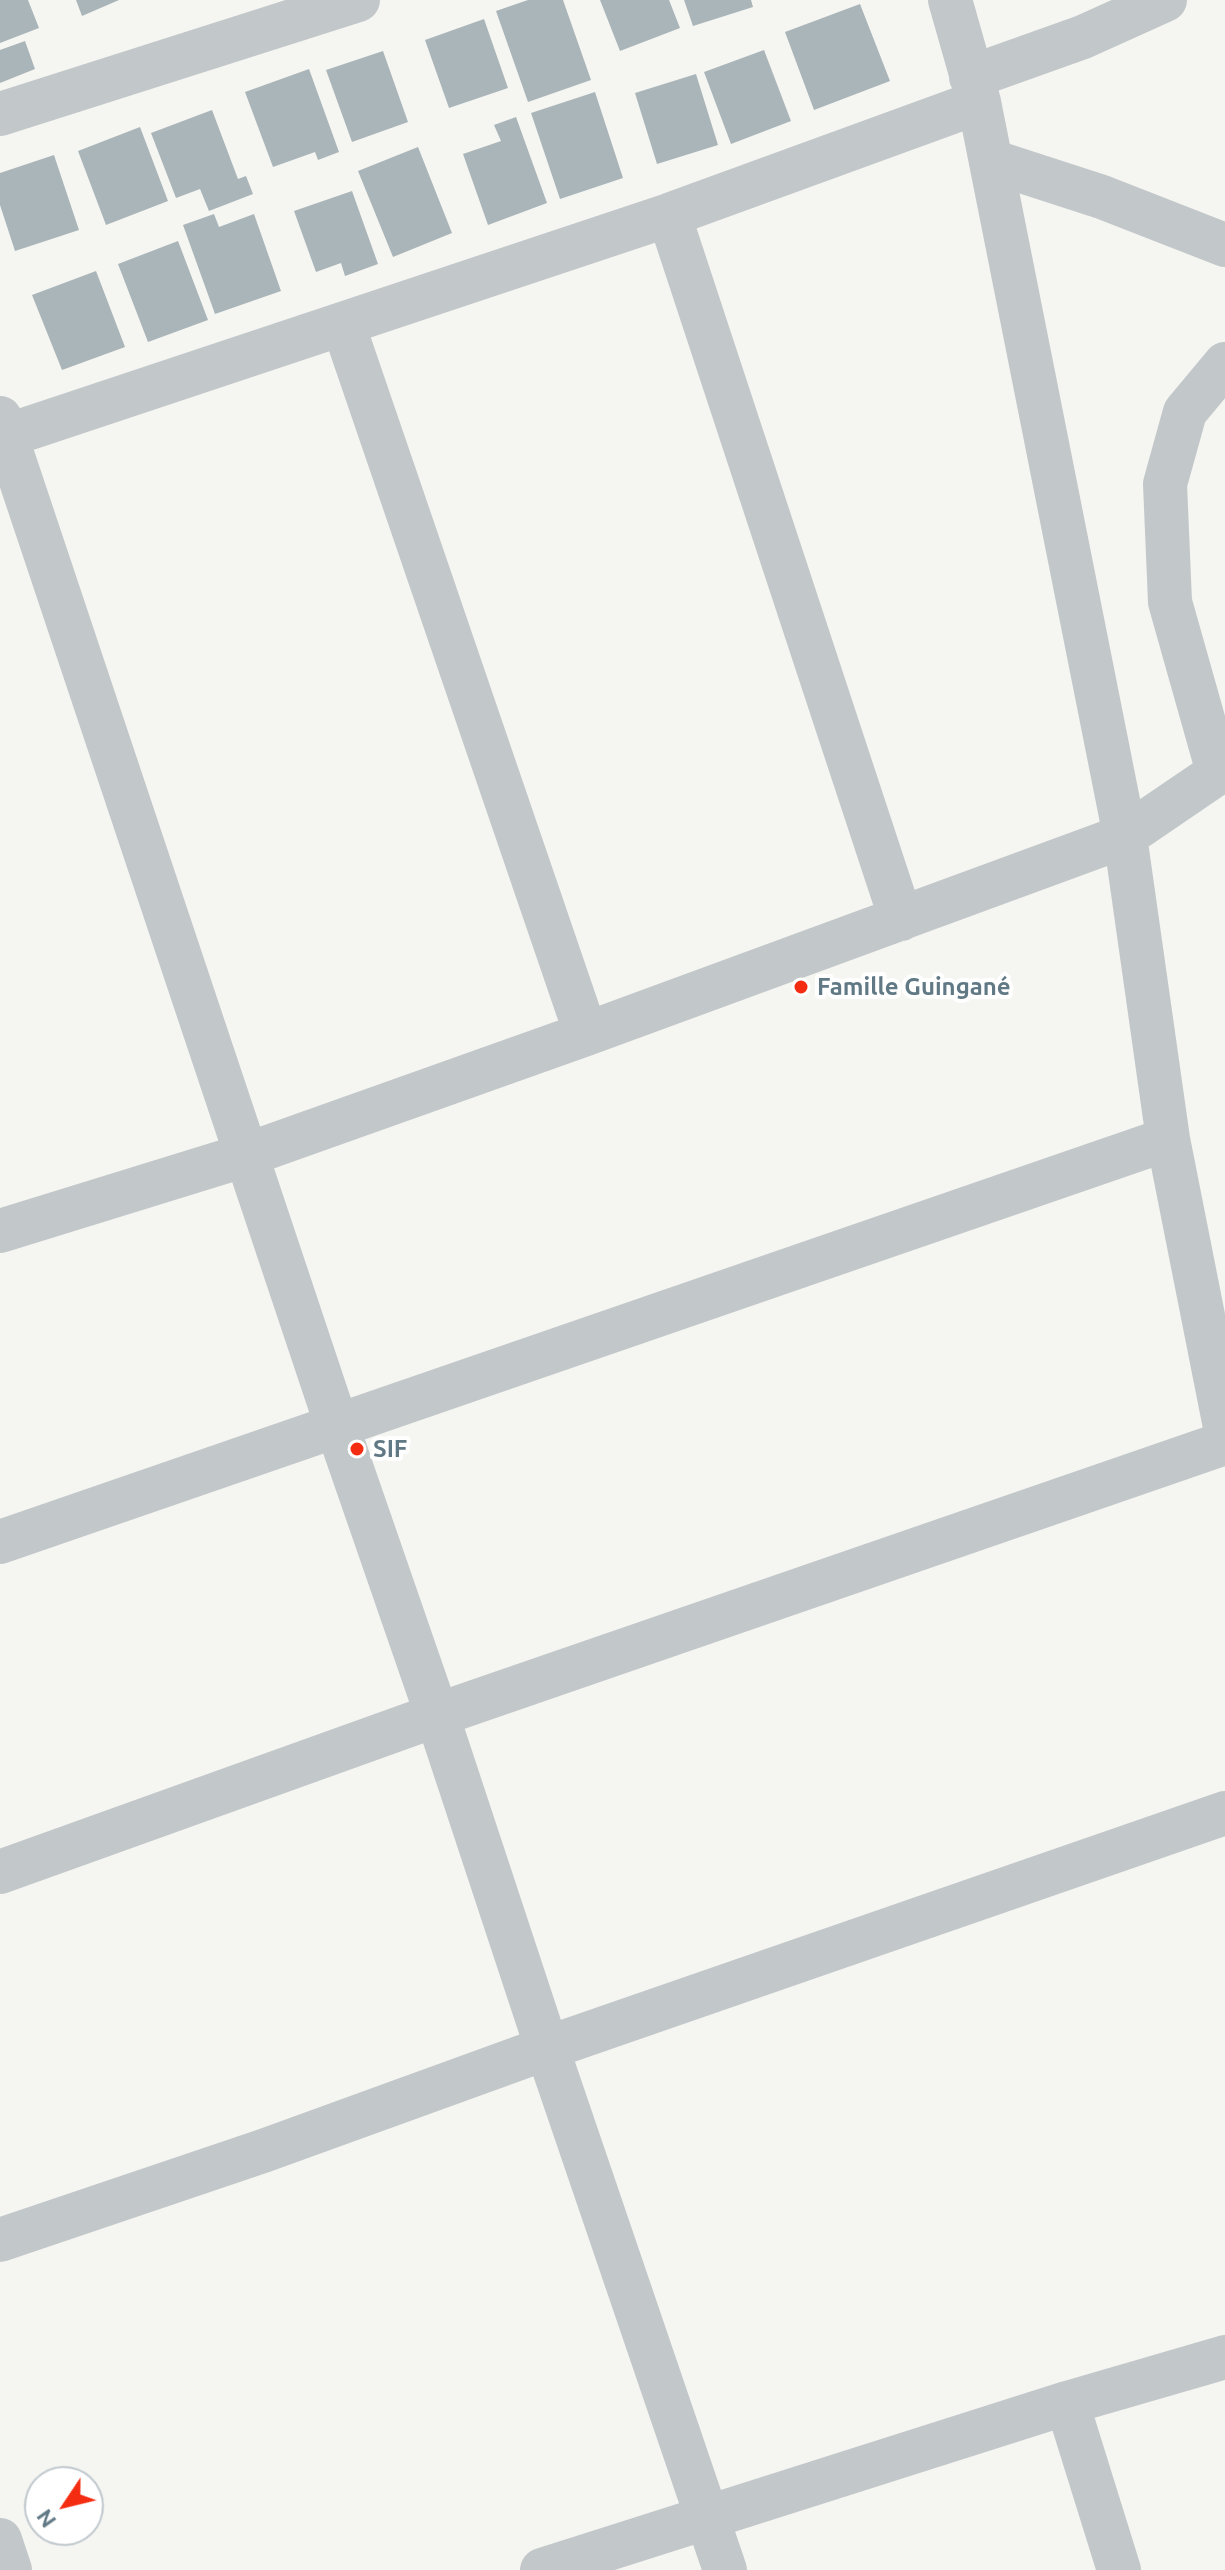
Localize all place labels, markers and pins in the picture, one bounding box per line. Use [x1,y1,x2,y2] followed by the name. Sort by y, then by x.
[817,973,1011,1001] place label: Famille Guingané
[792,978,810,996] marker: Famille Guingané
[373,1435,407,1463] place label: SIF
[348,1440,366,1458] marker: SIF

